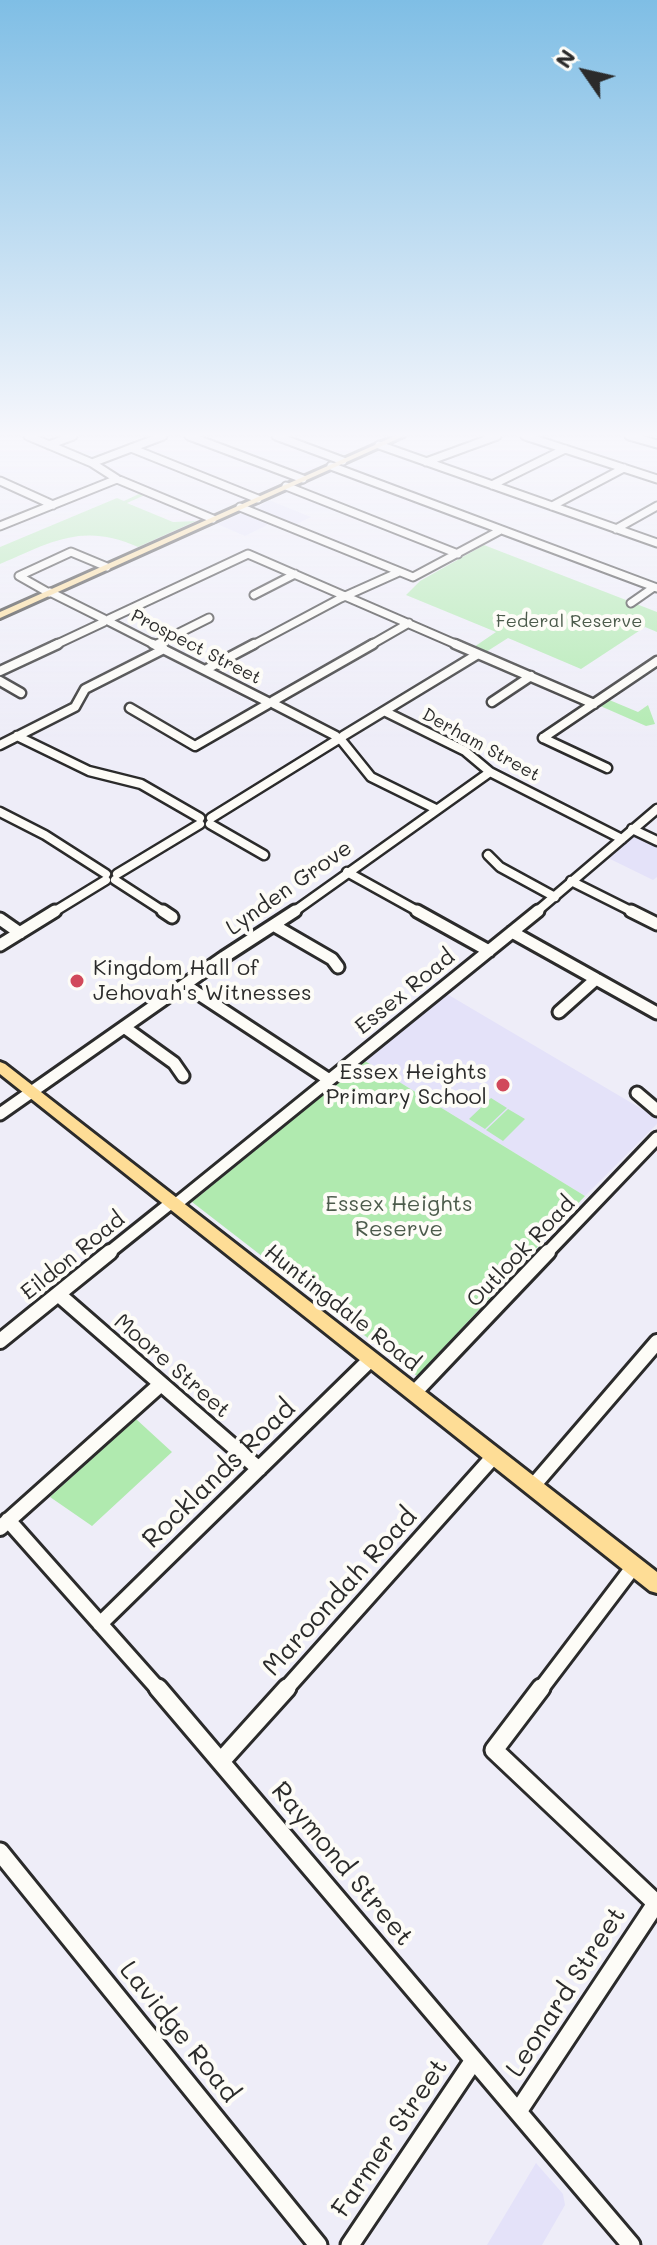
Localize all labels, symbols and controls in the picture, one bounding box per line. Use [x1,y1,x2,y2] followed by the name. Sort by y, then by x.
[545,32,625,112] north arrow
[548,43,581,73] text: N
[127,605,265,689] street label: Prospect Street
[496,610,642,632] park label: Federal Reserve
[418,704,544,786] street label: Derham Street
[221,835,357,941] street label: Lynden Grove
[350,944,460,1040] street label: Essex Road
[93,955,312,1006] place label: Kingdom Hall of Jehovah's Witnesses
[68,972,86,990] marker: Kingdom Hall of Jehovah's Witnesses
[326,1059,487,1110] place label: Essex Heights Primary School
[494,1076,512,1094] marker: Essex Heights Primary School
[325,1191,473,1242] park label: Essex Heights Reserve
[461,1191,581,1313] street label: Outlook Road
[16,1206,130,1306] street label: Eildon Road
[259,1239,425,1377] street label: Huntingdale Road
[108,1308,236,1424] street label: Moore Street
[136,1393,302,1555] street label: Rocklands Road
[256,1501,424,1683] street label: Maroondah Road
[264,1776,420,1952] street label: Raymond Street
[499,1901,633,2083] street label: Leonard Street
[113,1955,245,2109] street label: Lavidge Road
[325,2053,455,2223] street label: Farmer Street

